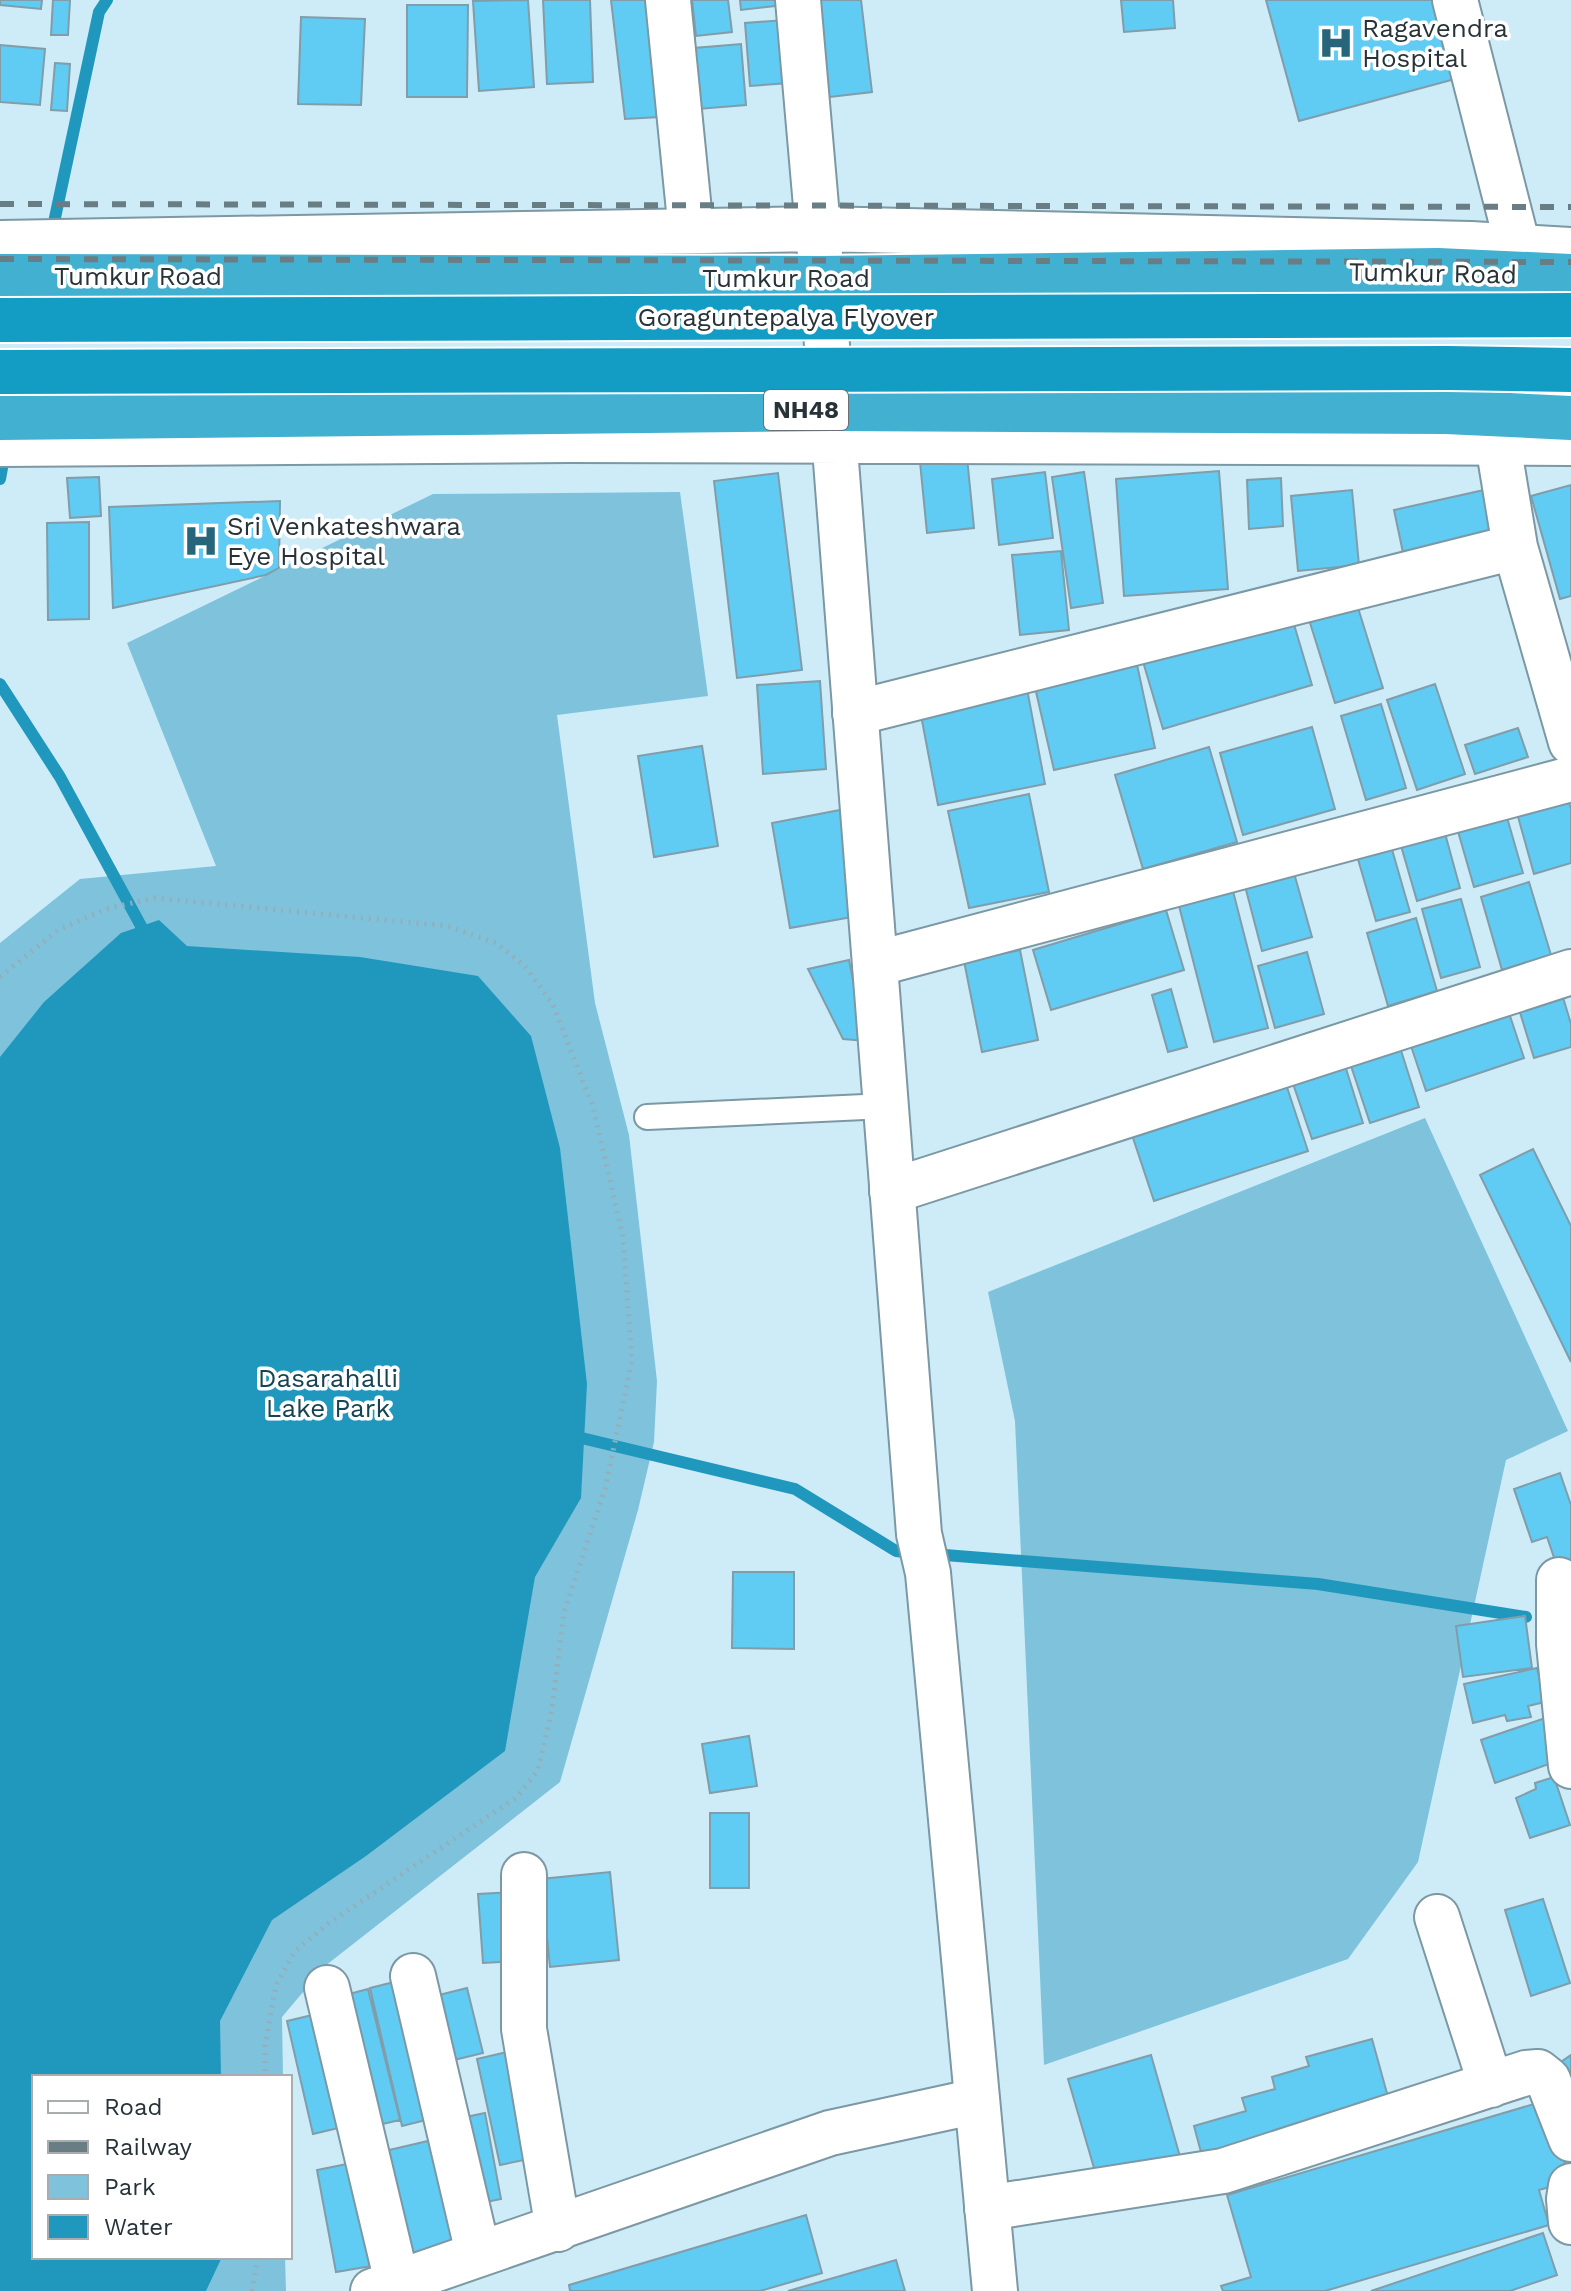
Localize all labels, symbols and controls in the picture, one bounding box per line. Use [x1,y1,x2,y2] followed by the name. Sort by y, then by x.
[1362,13,1508,73] place label: Ragavendra Hospital
[1317,24,1355,62] hospital icon: Ragavendra Hospital
[1349,257,1517,289] street label: Tumkur Road
[54,261,222,291] street label: Tumkur Road
[702,263,870,293] street label: Tumkur Road
[638,302,934,332] street label: Goraguntepalya Flyover
[764,390,848,430] road number: NH48
[227,511,461,571] place label: Sri Venkateshwara Eye Hospital
[182,522,220,560] hospital icon: Sri Venkateshwara Eye Hospital
[258,1363,398,1423] park label: Dasarahalli Lake Park
[32,2075,292,2259] legend
[104,2093,163,2121] text: Road
[104,2133,193,2161] text: Railway
[104,2173,156,2201] text: Park
[104,2213,173,2241] text: Water

